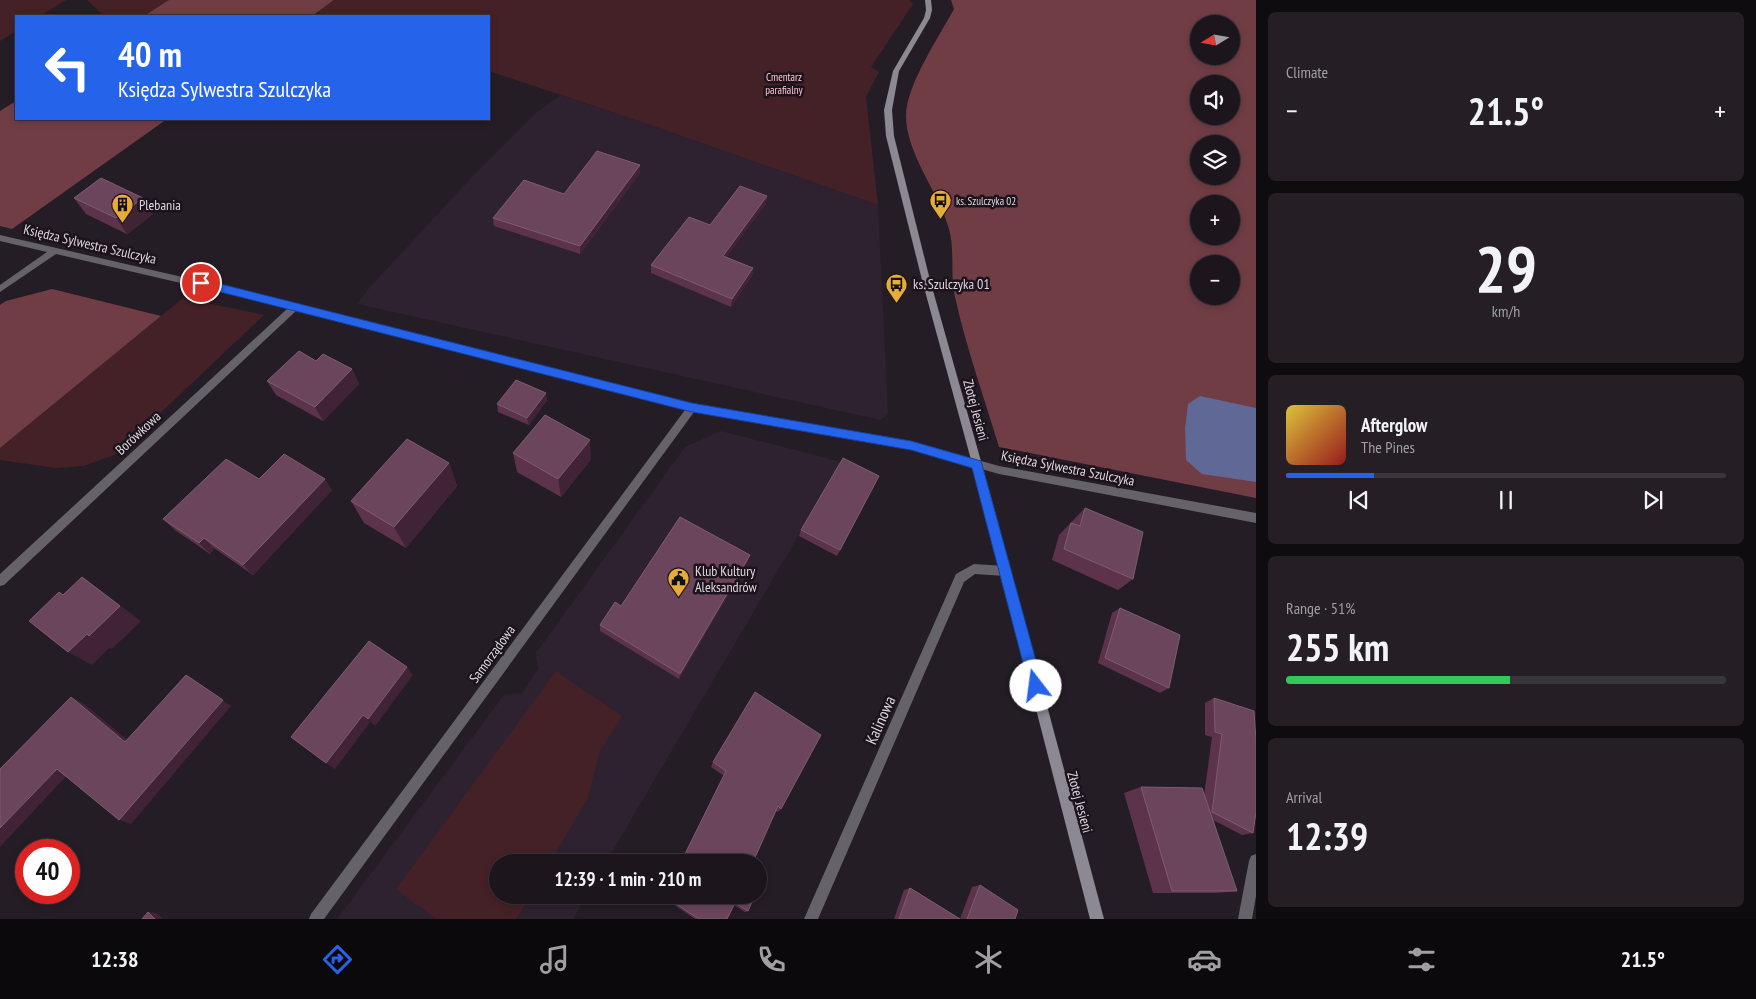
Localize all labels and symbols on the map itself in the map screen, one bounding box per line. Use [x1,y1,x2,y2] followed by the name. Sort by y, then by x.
[1190,15,1240,65] north arrow
[765,70,804,97] park label: Cmentarz parafialny
[928,189,952,220] bus stop icon: ks. Szulczyka 02
[111,193,135,224] building icon: Plebania
[956,194,1016,208] place label: ks. Szulczyka 02
[139,196,181,214] place label: Plebania
[22,220,158,268] street label: Księdza Sylwestra Szulczyka
[180,262,222,304] pin
[885,272,909,303] bus stop icon: ks. Szulczyka 01
[913,275,990,293] place label: ks. Szulczyka 01
[959,377,993,443] street label: Złotej Jesieni
[111,407,165,459] street label: Borówkowa
[1000,446,1136,490] street label: Księdza Sylwestra Szulczyka
[695,562,757,596] place label: Klub Kultury Aleksandrów
[667,567,691,598] public building icon: Klub Kultury Aleksandrów
[465,622,519,686] street label: Samorządowa
[1009,659,1061,711] position arrow
[861,693,899,747] street label: Kalinowa
[1063,769,1097,835] street label: Złotej Jesieni
[15,839,80,904] speed limit sign: 40

